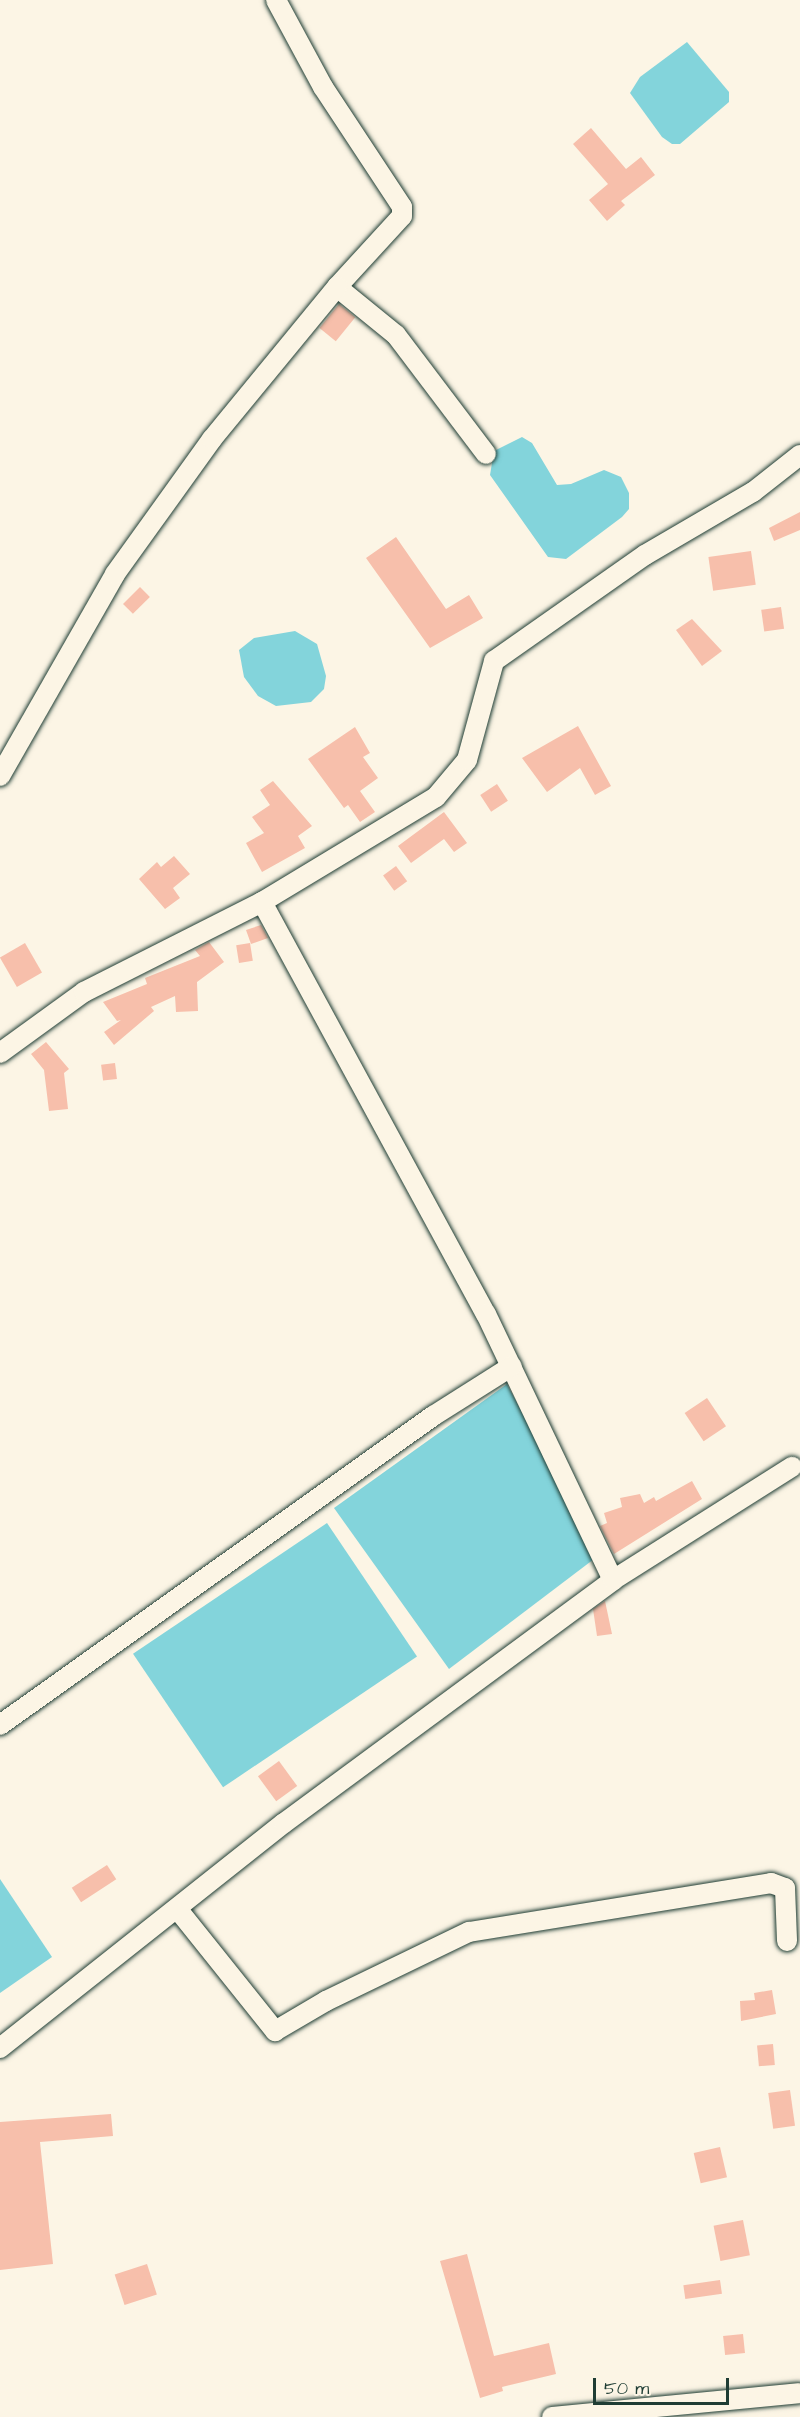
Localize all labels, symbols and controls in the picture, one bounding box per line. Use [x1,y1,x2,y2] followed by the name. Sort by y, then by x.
[596,2366,732,2404] scale bar
[604,2376,649,2401] text: 50 m

